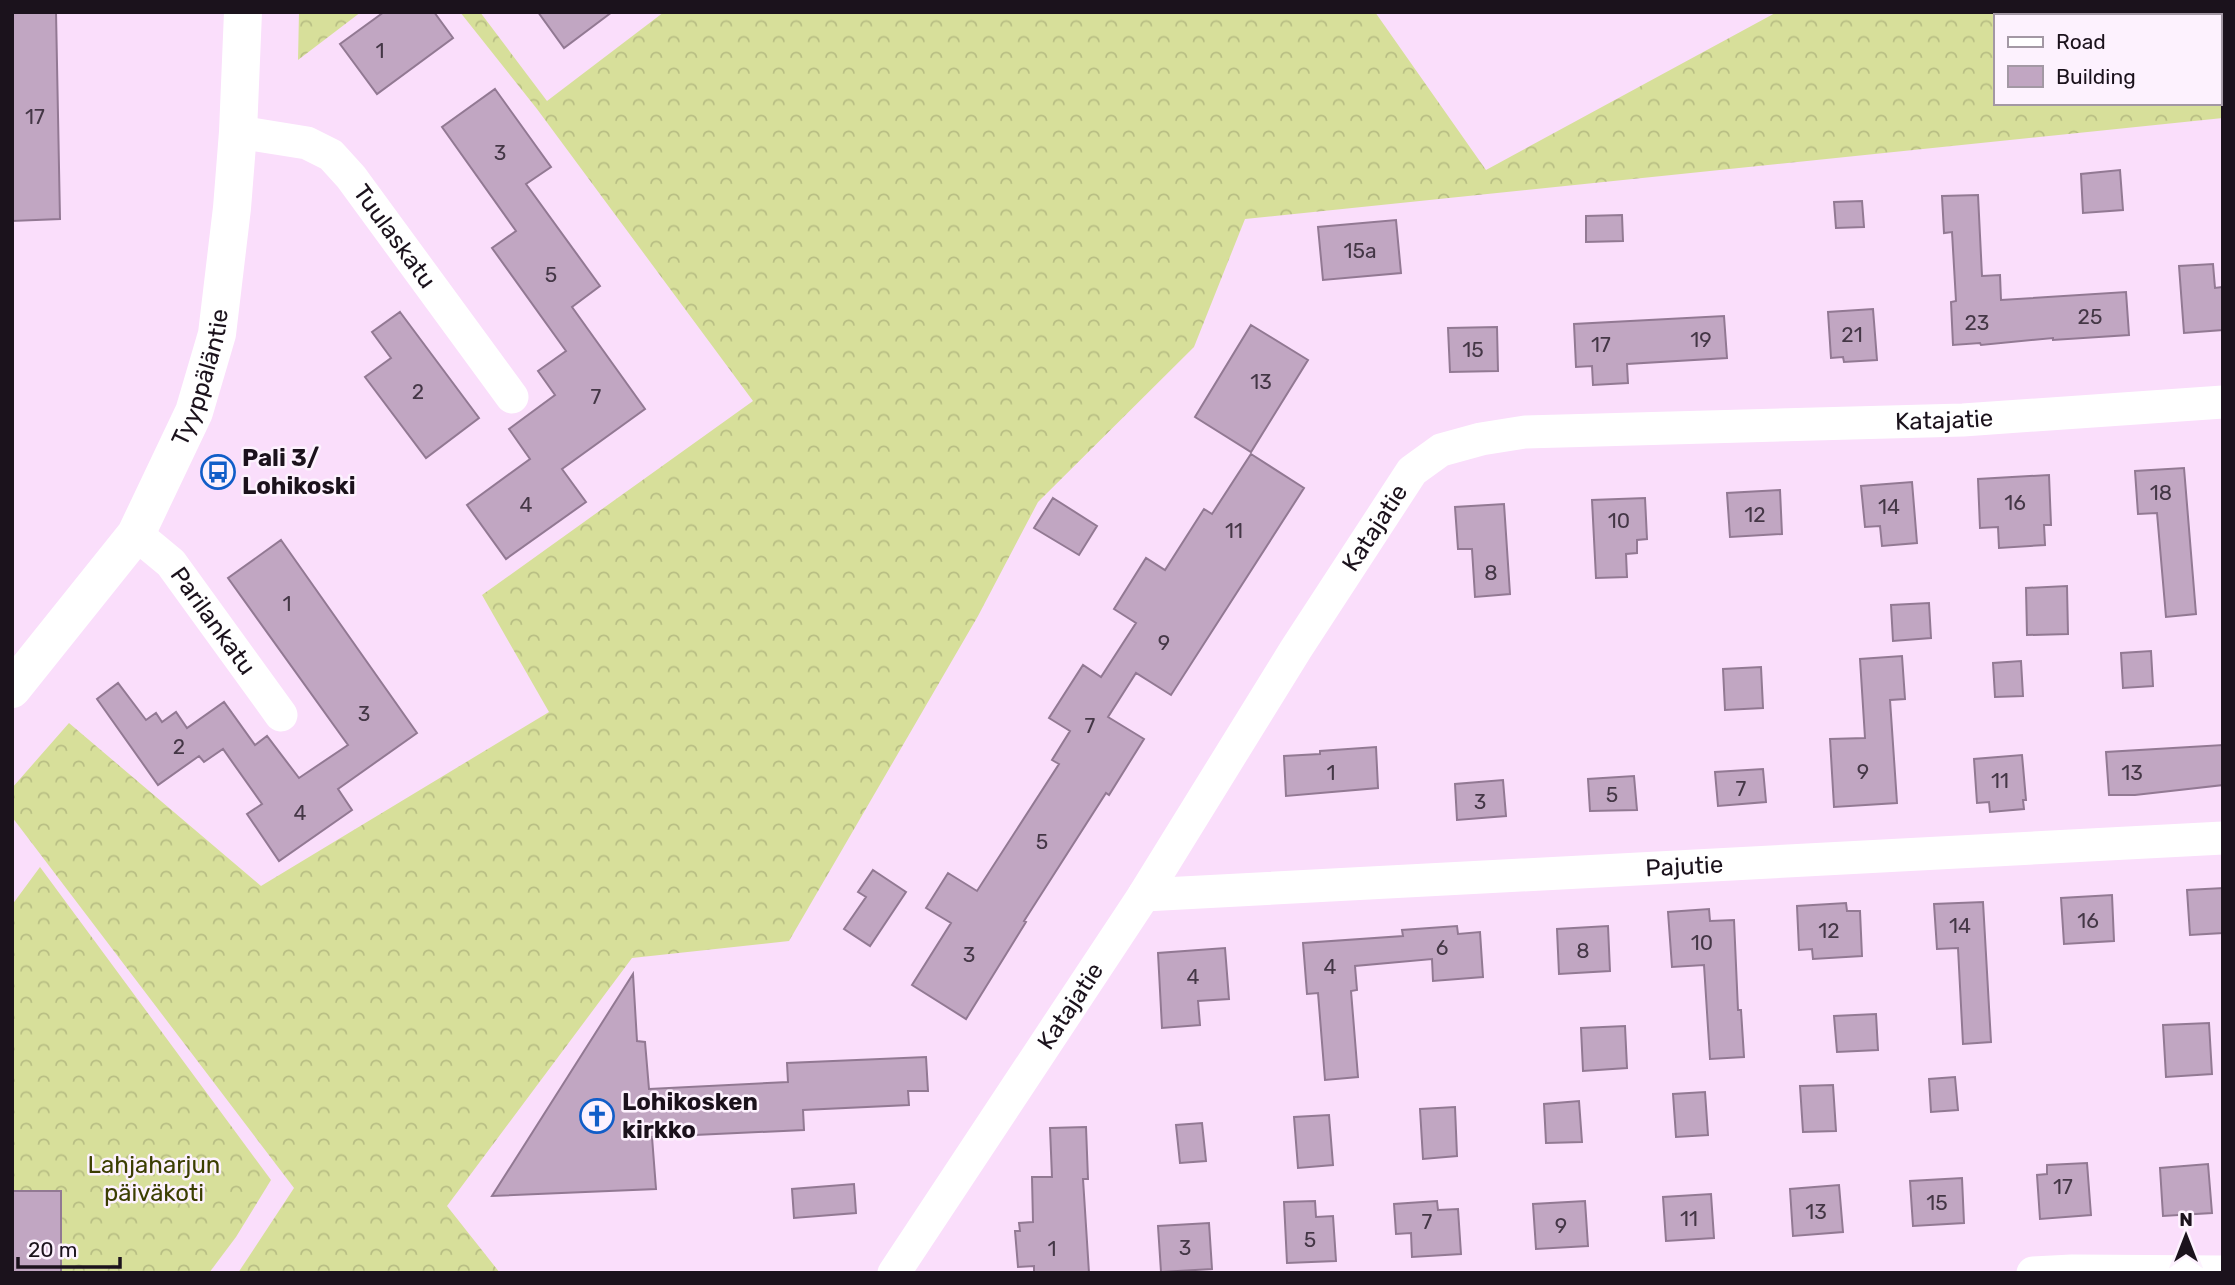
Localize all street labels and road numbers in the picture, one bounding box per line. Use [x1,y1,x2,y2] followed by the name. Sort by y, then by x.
[347,179,442,294] street label: Tuulaskatu
[166,307,234,450] street label: Tyyppäläntie
[1895,404,1994,436] street label: Katajatie
[1336,479,1414,577] street label: Katajatie
[165,562,261,680] street label: Parilankatu
[1645,850,1724,882] street label: Pajutie
[1032,957,1109,1055] street label: Katajatie

